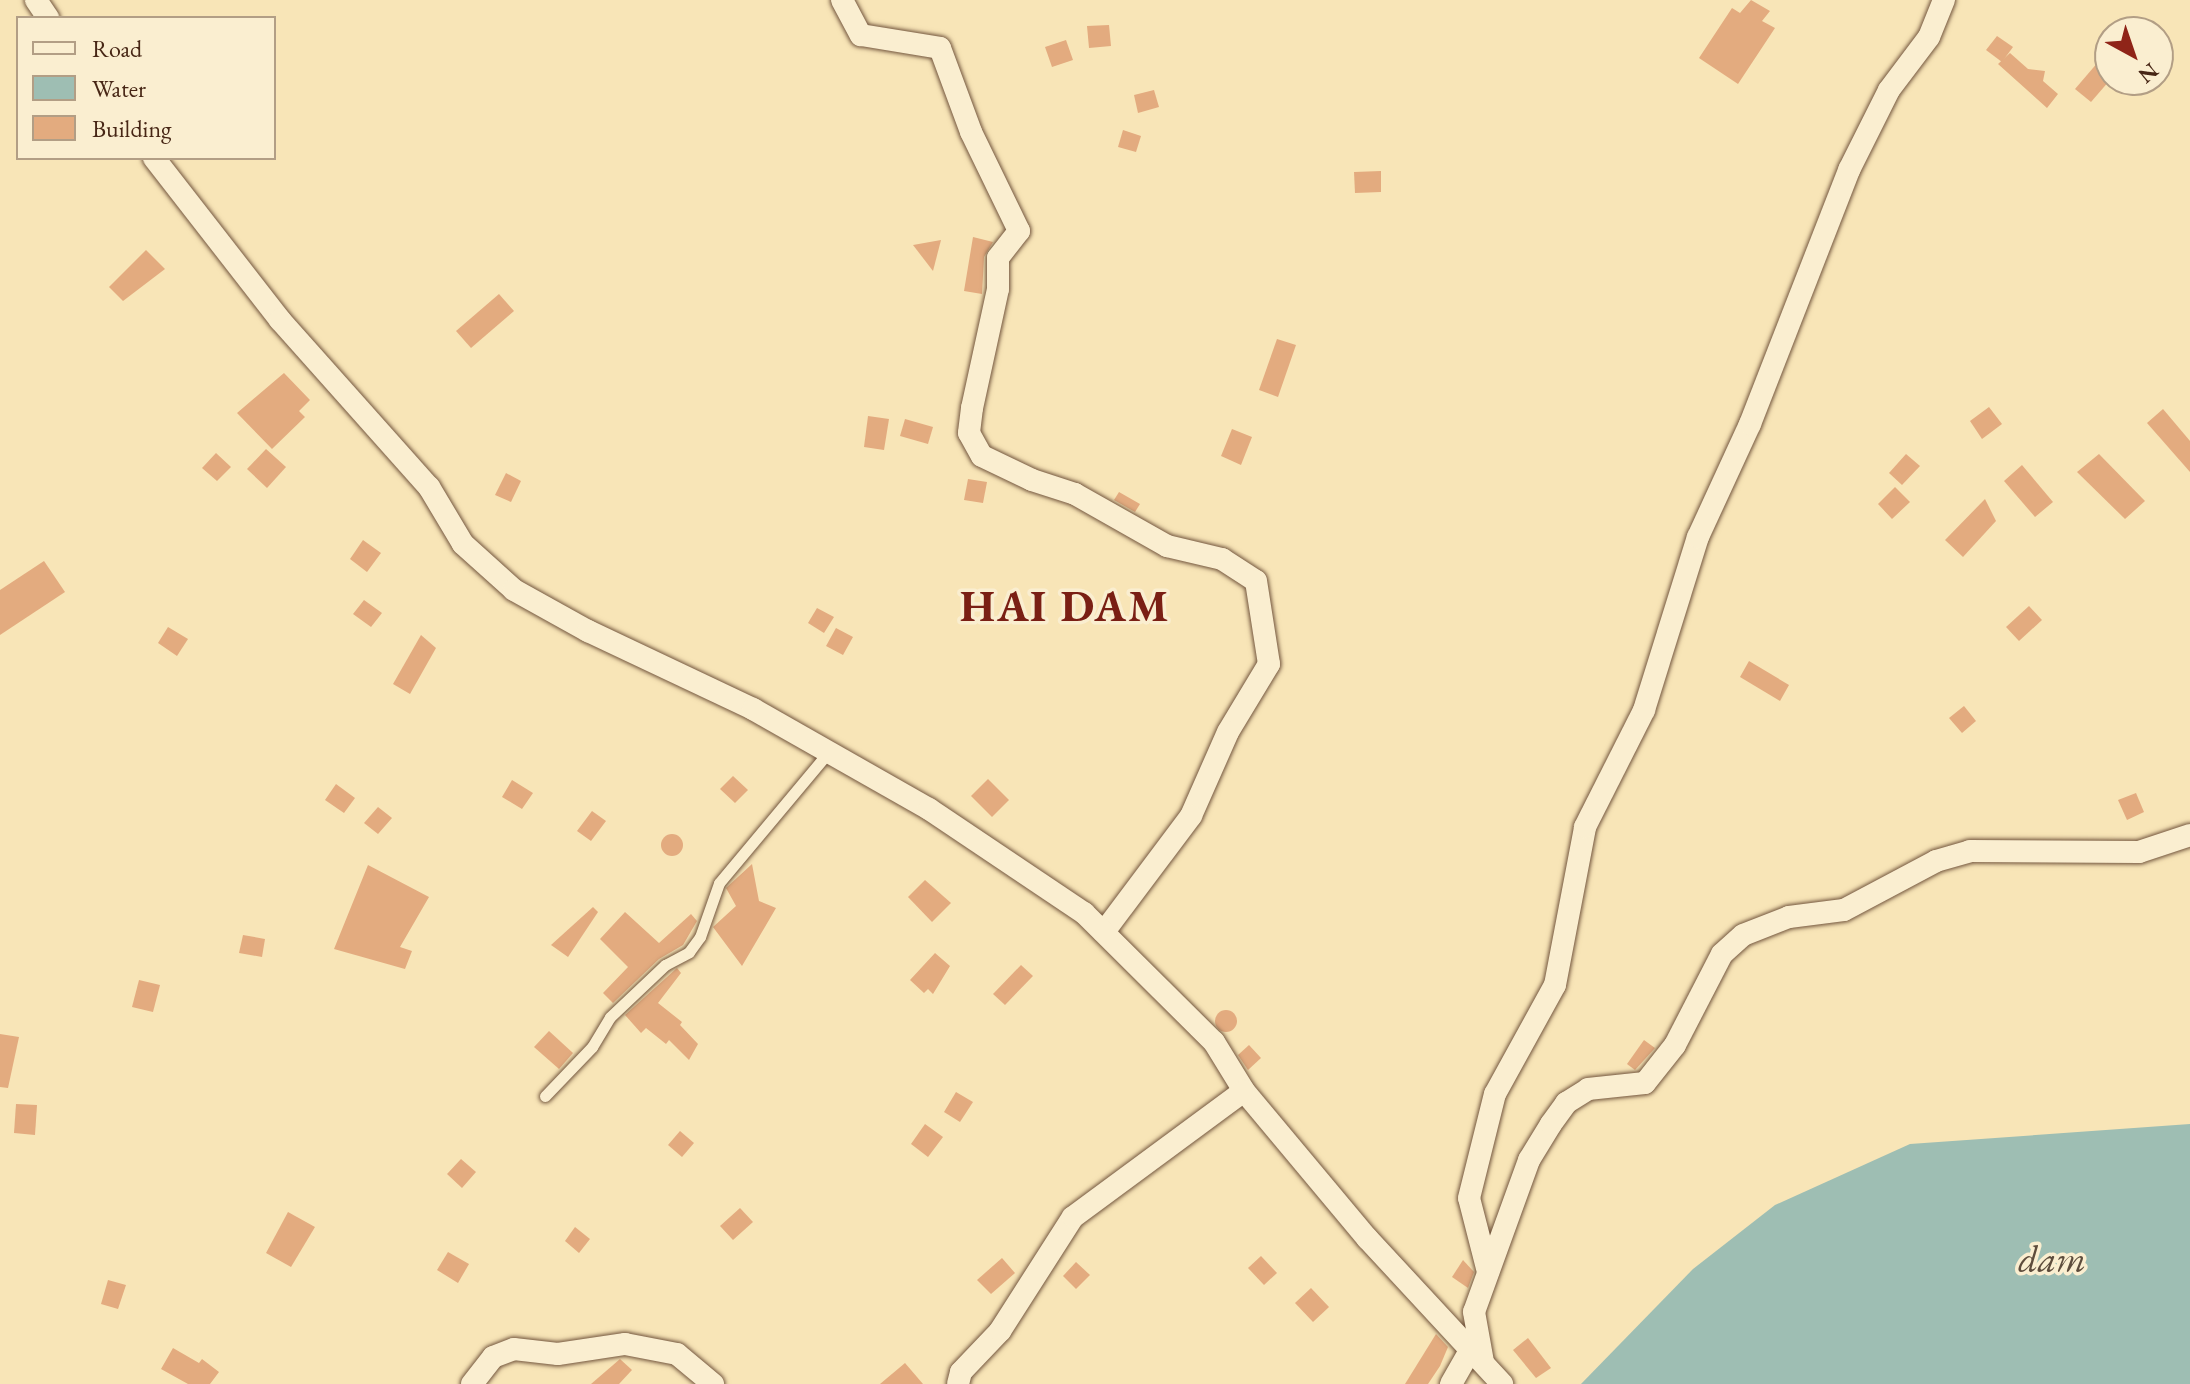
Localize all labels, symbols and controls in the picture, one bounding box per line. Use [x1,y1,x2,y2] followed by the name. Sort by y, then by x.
[16,16,276,160] legend
[2094,16,2174,96] north arrow
[92,33,142,64] text: Road
[2132,56,2165,90] text: N
[92,73,146,104] text: Water
[92,113,172,144] text: Building
[960,580,1170,632] district label: HAI DAM
[2018,1236,2086,1282] water label: dam

